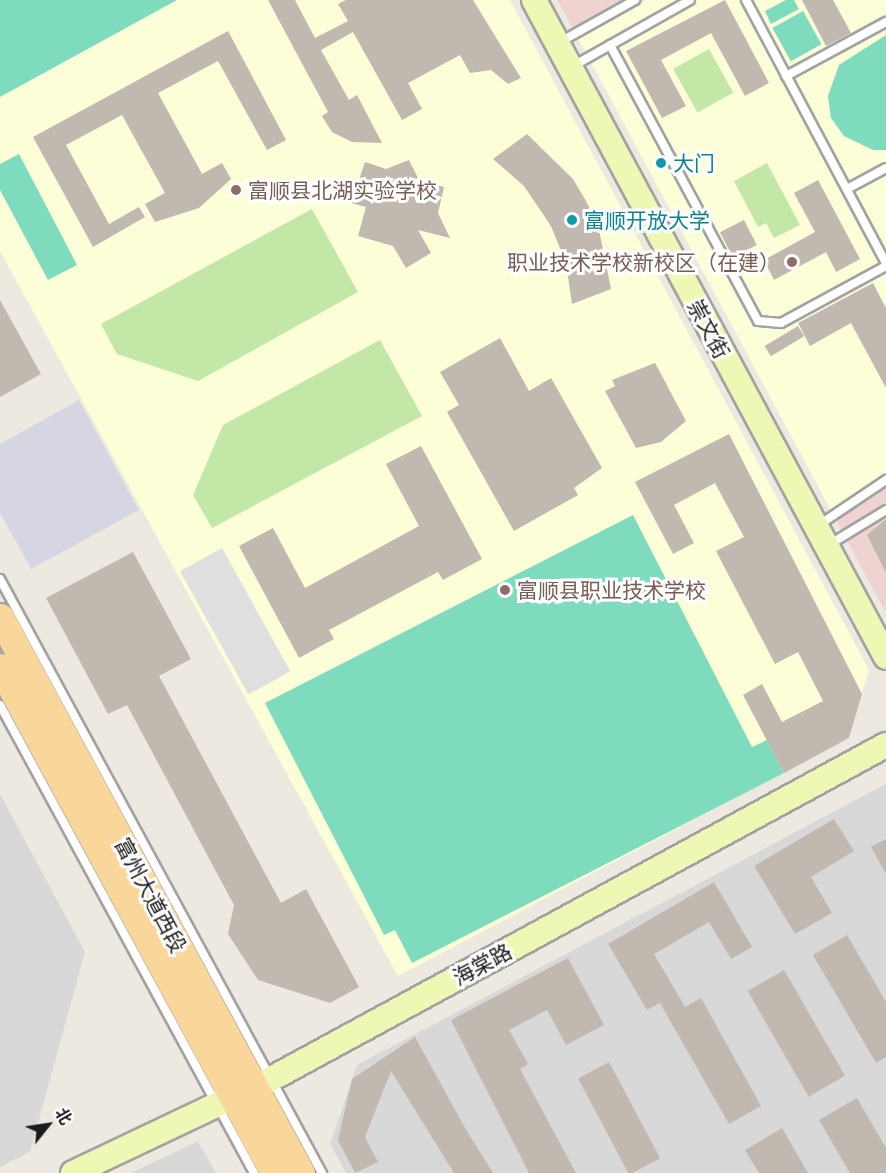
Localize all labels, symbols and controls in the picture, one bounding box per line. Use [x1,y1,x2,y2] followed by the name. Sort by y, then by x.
[673,150,715,176] place label: 大门
[654,156,668,170] marker: 大门
[248,177,437,203] place label: 富顺县北湖实验学校
[229,183,243,197] marker: 富顺县北湖实验学校
[584,207,710,233] place label: 富顺开放大学
[565,213,579,227] marker: 富顺开放大学
[507,249,780,275] place label: 职业技术学校新校区（在建）
[785,255,799,269] marker: 职业技术学校新校区（在建）
[683,295,735,363] street label: 崇文街
[517,577,706,603] place label: 富顺县职业技术学校
[498,583,512,597] marker: 富顺县职业技术学校
[110,833,192,957] street label: 富州大道西段
[448,938,516,990] street label: 海棠路
[18,1095,78,1155] north arrow
[51,1104,76,1128] text: 北

